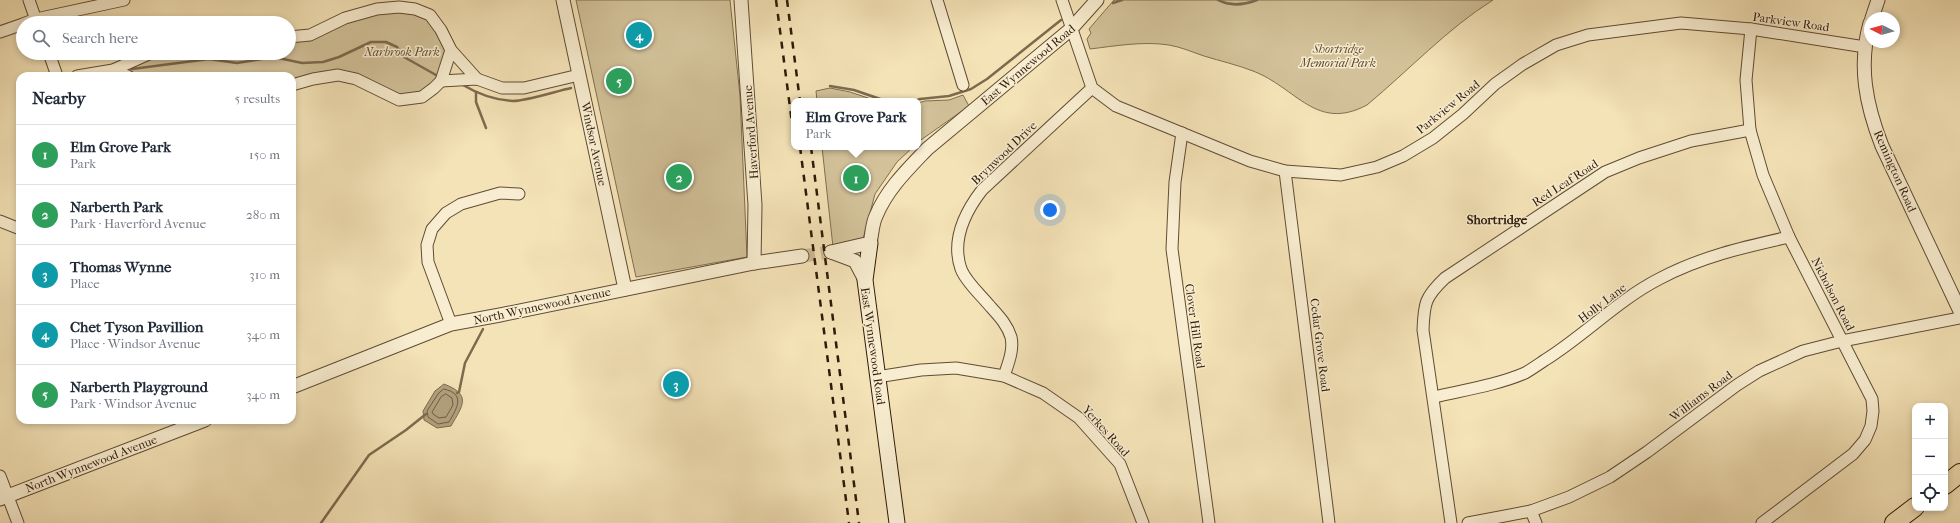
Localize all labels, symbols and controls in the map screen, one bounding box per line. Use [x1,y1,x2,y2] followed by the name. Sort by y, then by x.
[1752,10,1831,34] street label: Parkview Road
[1864,12,1900,48] north arrow
[16,16,296,60] search box
[626,20,652,50] pin: 4
[978,21,1078,108] street label: East Wynnewood Road
[30,27,52,49] icon: search
[62,29,138,47] text: Search here
[1299,42,1376,70] park label: Shortridge Memorial Park
[363,45,440,59] park label: Narbrook Park
[606,66,632,96] pin: 5
[1414,77,1483,137] street label: Parkview Road
[741,84,761,179] street label: Haverford Avenue
[32,88,86,108] text: Nearby
[235,91,280,106] text: 5 results
[791,98,921,150] popup
[578,100,610,187] street label: Windsor Avenue
[806,108,906,126] text: Elm Grove Park
[968,118,1040,188] street label: Brynwood Drive
[806,126,831,141] text: Park
[1871,128,1920,215] street label: Remington Road
[70,138,171,156] text: Elm Grove Park
[43,147,47,162] text: 1
[249,147,280,162] text: 150 m
[70,156,96,171] text: Park
[1529,156,1601,209] street label: Red Leaf Road
[666,162,692,192] pin: 2
[843,163,869,193] pin: 1
[70,198,163,216] text: Narberth Park
[1040,200,1060,220] your location
[42,207,48,222] text: 2
[246,207,280,222] text: 280 m
[1467,212,1528,228] district label: Shortridge
[70,216,206,231] text: Park · Haverford Avenue
[1809,255,1858,333] street label: Nicholson Road
[70,258,172,276] text: Thomas Wynne
[42,267,48,282] text: 3
[249,267,280,282] text: 310 m
[70,276,100,291] text: Place
[1575,280,1629,326] street label: Holly Lane
[1182,283,1208,370] street label: Clover Hill Road
[472,285,612,327] street label: North Wynnewood Avenue
[858,286,888,406] street label: East Wynnewood Road
[1307,297,1333,393] street label: Cedar Grove Road
[70,318,204,336] text: Chet Tyson Pavillion
[41,327,49,342] text: 4
[246,327,280,342] text: 340 m
[70,336,200,351] text: Place · Windsor Avenue
[1666,368,1735,425] street label: Williams Road
[663,369,689,399] pin: 3
[70,378,208,396] text: Narberth Playground
[42,387,48,402] text: 5
[246,387,280,402] text: 340 m
[70,396,197,411] text: Park · Windsor Avenue
[1079,402,1133,460] street label: Yerkes Road
[1912,403,1948,511] map controls
[1912,403,1948,439] button: +
[23,432,159,496] street label: North Wynnewood Avenue
[1912,439,1948,475] button: −
[1912,475,1948,511] button: locate

